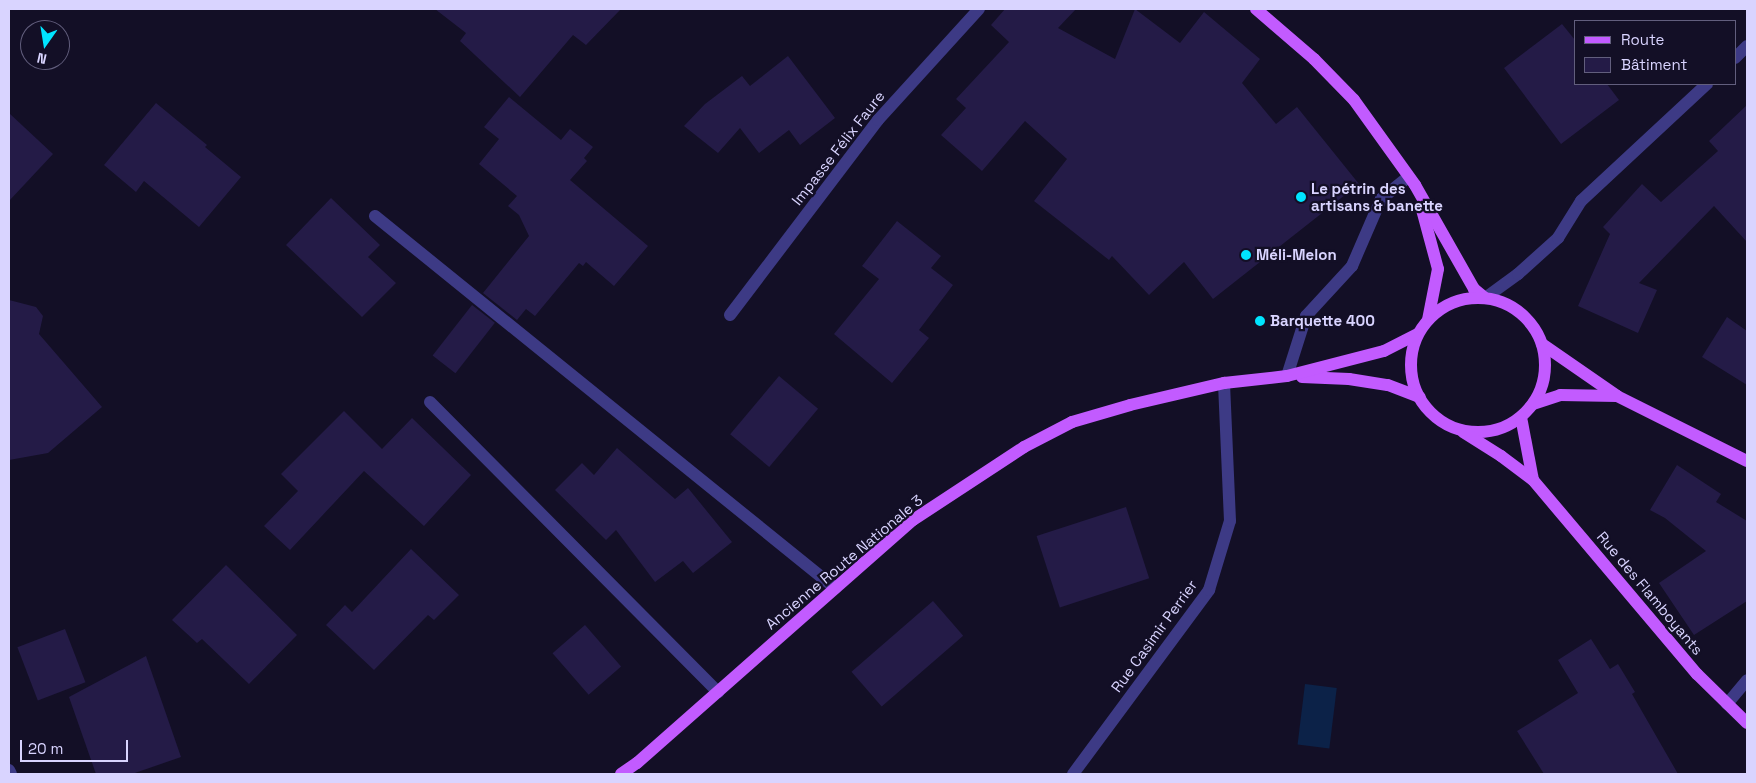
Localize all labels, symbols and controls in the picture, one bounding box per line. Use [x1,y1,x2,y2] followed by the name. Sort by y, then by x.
[20,20,70,70] north arrow
[1574,20,1736,85] legend
[1621,30,1664,49] text: Route
[35,49,48,68] text: N
[1621,55,1687,74] text: Bâtiment
[788,87,888,209] street label: Impasse Félix Faure
[1311,179,1443,214] place label: Le pétrin des artisans & banette
[1295,191,1307,203] marker: Le pétrin des artisans & banette
[1256,246,1337,264] place label: Méli-Melon
[1240,249,1252,261] marker: Méli-Melon
[1270,312,1375,330] place label: Barquette 400
[1254,315,1266,327] marker: Barquette 400
[762,491,926,633] street label: Ancienne Route Nationale 3
[1593,528,1707,658] street label: Rue des Flamboyants
[1107,576,1201,696] street label: Rue Casimir Perrier
[22,730,130,762] scale bar
[28,739,63,758] text: 20 m

